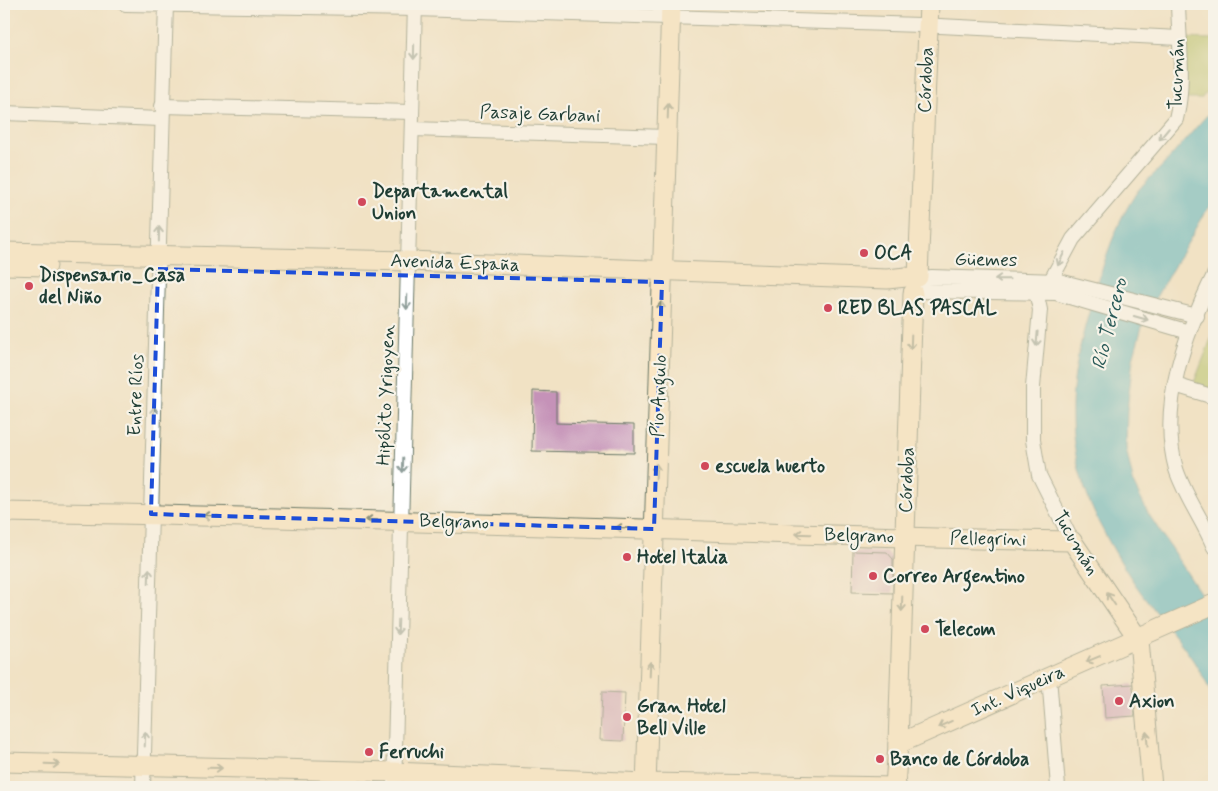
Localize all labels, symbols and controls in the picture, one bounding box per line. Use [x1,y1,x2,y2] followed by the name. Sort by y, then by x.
[1163,38,1191,110] street label: Tucumán
[409,44,419,60] one-way arrow
[912,47,940,113] street label: Córdoba
[479,99,601,130] street label: Pasaje Garbani
[663,104,672,120] one-way arrow
[1158,128,1170,141] one-way arrow
[372,179,508,226] place label: Departamental Union
[356,196,368,208] marker: Departamental Union
[155,226,164,242] one-way arrow
[874,241,912,266] place label: OCA
[858,247,870,259] marker: OCA
[954,247,1018,273] street label: Güemes
[390,248,520,278] street label: Avenida España
[1056,252,1066,267] one-way arrow
[39,263,185,310] place label: Dispensario_Casa del Niño
[995,274,1011,284] one-way arrow
[1086,274,1135,373] water label: Río Tercero
[23,280,35,292] marker: Dispensario_Casa del Niño
[402,294,412,310] one-way arrow
[838,296,998,321] place label: RED BLAS PASCAL
[657,301,666,317] one-way arrow
[822,302,834,314] marker: RED BLAS PASCAL
[1133,313,1149,323] one-way arrow
[371,324,402,466] street label: Hipólito Yrigoyen
[1032,331,1042,347] one-way arrow
[907,334,916,350] one-way arrow
[122,353,150,437] street label: Entre Ríos
[645,354,676,438] street label: Pío Angulo
[149,406,159,422] one-way arrow
[893,447,921,513] street label: Córdoba
[715,454,825,479] place label: escuela huerto
[398,457,407,473] one-way arrow
[699,460,711,472] marker: escuela huerto
[651,463,661,480] one-way arrow
[1047,506,1105,580] street label: Tucumán
[419,508,489,538] street label: Belgrano
[203,511,219,520] one-way arrow
[366,515,382,525] one-way arrow
[824,522,894,552] street label: Belgrano
[616,523,632,533] one-way arrow
[950,526,1026,553] street label: Pellegrini
[795,530,811,539] one-way arrow
[637,545,728,570] place label: Hotel Italia
[621,551,633,563] marker: Hotel Italia
[883,564,1025,592] place label: Correo Argentino
[145,568,154,584] one-way arrow
[867,570,879,582] marker: Correo Argentino
[1106,593,1116,607] one-way arrow
[898,596,907,612] one-way arrow
[935,617,996,642] place label: Telecom
[393,619,403,635] one-way arrow
[919,623,931,635] marker: Telecom
[1086,655,1101,664] one-way arrow
[967,659,1069,723] street label: Int. Viqueira
[645,661,654,677] one-way arrow
[1129,689,1175,714] place label: Axion
[637,694,726,741] place label: Gran Hotel Bell Ville
[1113,695,1125,707] marker: Axion
[621,711,633,723] marker: Gran Hotel Bell Ville
[938,719,953,729] one-way arrow
[140,731,149,747] one-way arrow
[1142,731,1152,747] one-way arrow
[379,740,444,765] place label: Ferruchi
[363,746,375,758] marker: Ferruchi
[890,747,1029,772] place label: Banco de Córdoba
[874,753,886,765] marker: Banco de Córdoba
[44,759,60,768] one-way arrow
[207,764,223,773] one-way arrow

